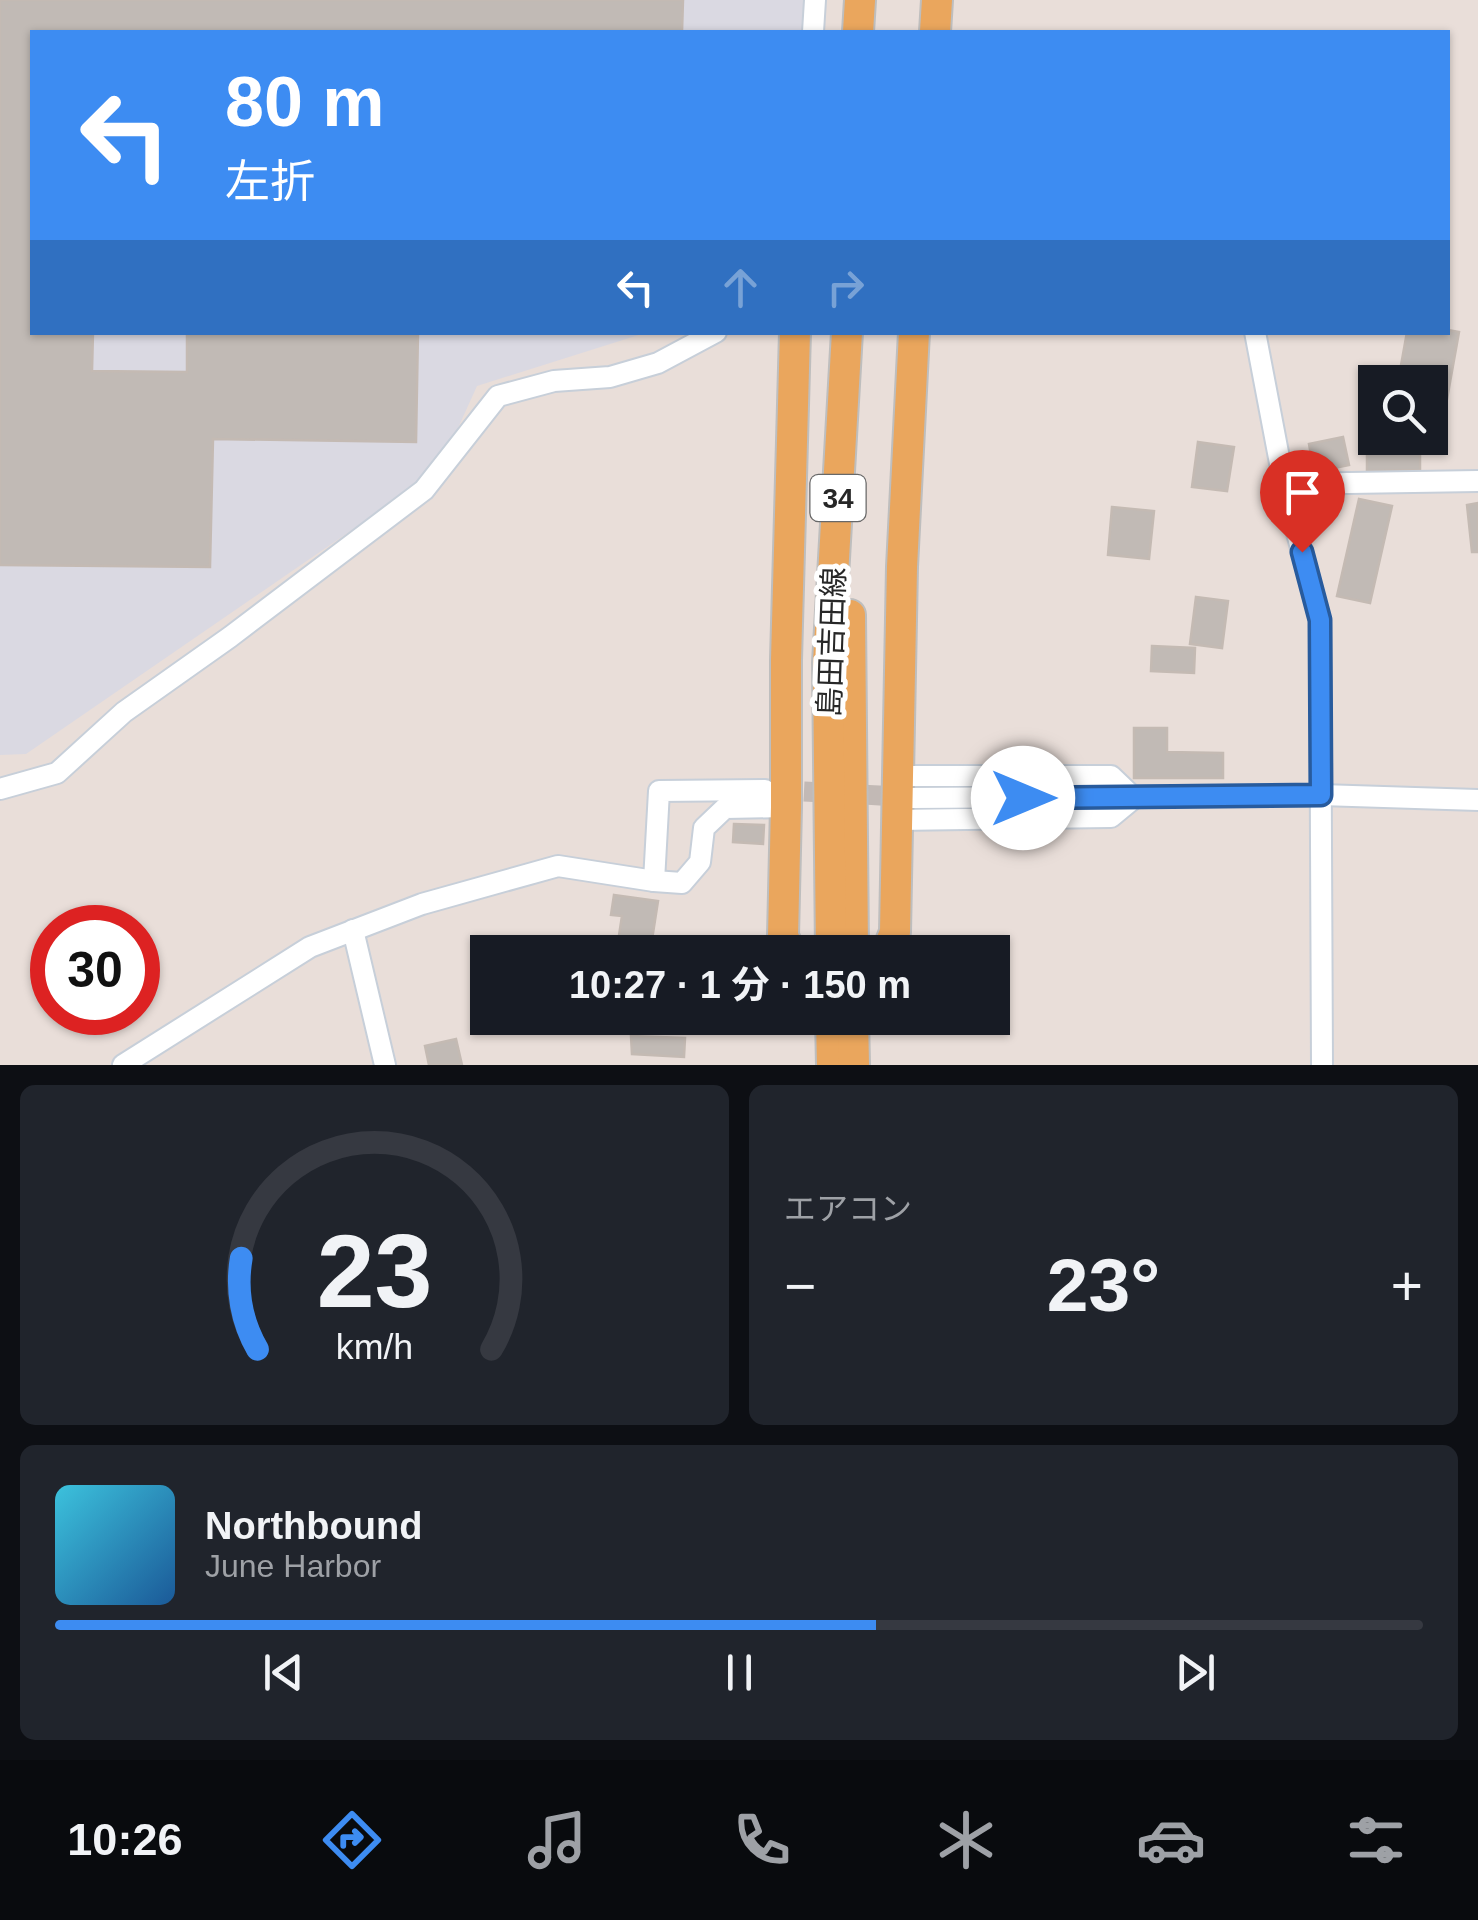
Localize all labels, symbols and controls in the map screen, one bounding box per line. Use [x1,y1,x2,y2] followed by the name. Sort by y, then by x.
[225,63,385,141] text: 80 m
[60,70,190,200] icon: left
[225,156,315,207] text: 左折
[608,260,663,315] icon: left
[713,260,768,315] icon: ahead
[818,260,873,315] icon: right
[1358,365,1448,455] map controls
[1358,365,1448,455] button: search
[1260,450,1345,553] pin
[1275,465,1330,520] icon: arrive
[810,475,866,521] road number: 34
[812,566,851,718] street label: 島田吉田線
[971,746,1075,850] position arrow
[30,905,160,1035] speed limit sign: 30
[569,964,911,1006] text: 10:27 · 1 分 · 150 m
[784,1191,912,1227] text: エアコン
[317,1213,432,1329] text: 23
[1047,1243,1160,1327] text: 23°
[784,1255,816,1317] text: −
[1391,1255,1423,1317] text: +
[336,1327,413,1367] text: km/h
[205,1505,422,1547] text: Northbound
[205,1548,381,1584] text: June Harbor
[256,1645,311,1700] icon: previous
[712,1645,767,1700] icon: pause
[1168,1645,1223,1700] icon: next
[317,1805,387,1875] icon: directions
[522,1805,592,1875] icon: music
[727,1805,797,1875] icon: phone
[931,1805,1001,1875] icon: climate
[1136,1805,1206,1875] icon: car
[1341,1805,1411,1875] icon: filters
[67,1814,182,1865] text: 10:26

